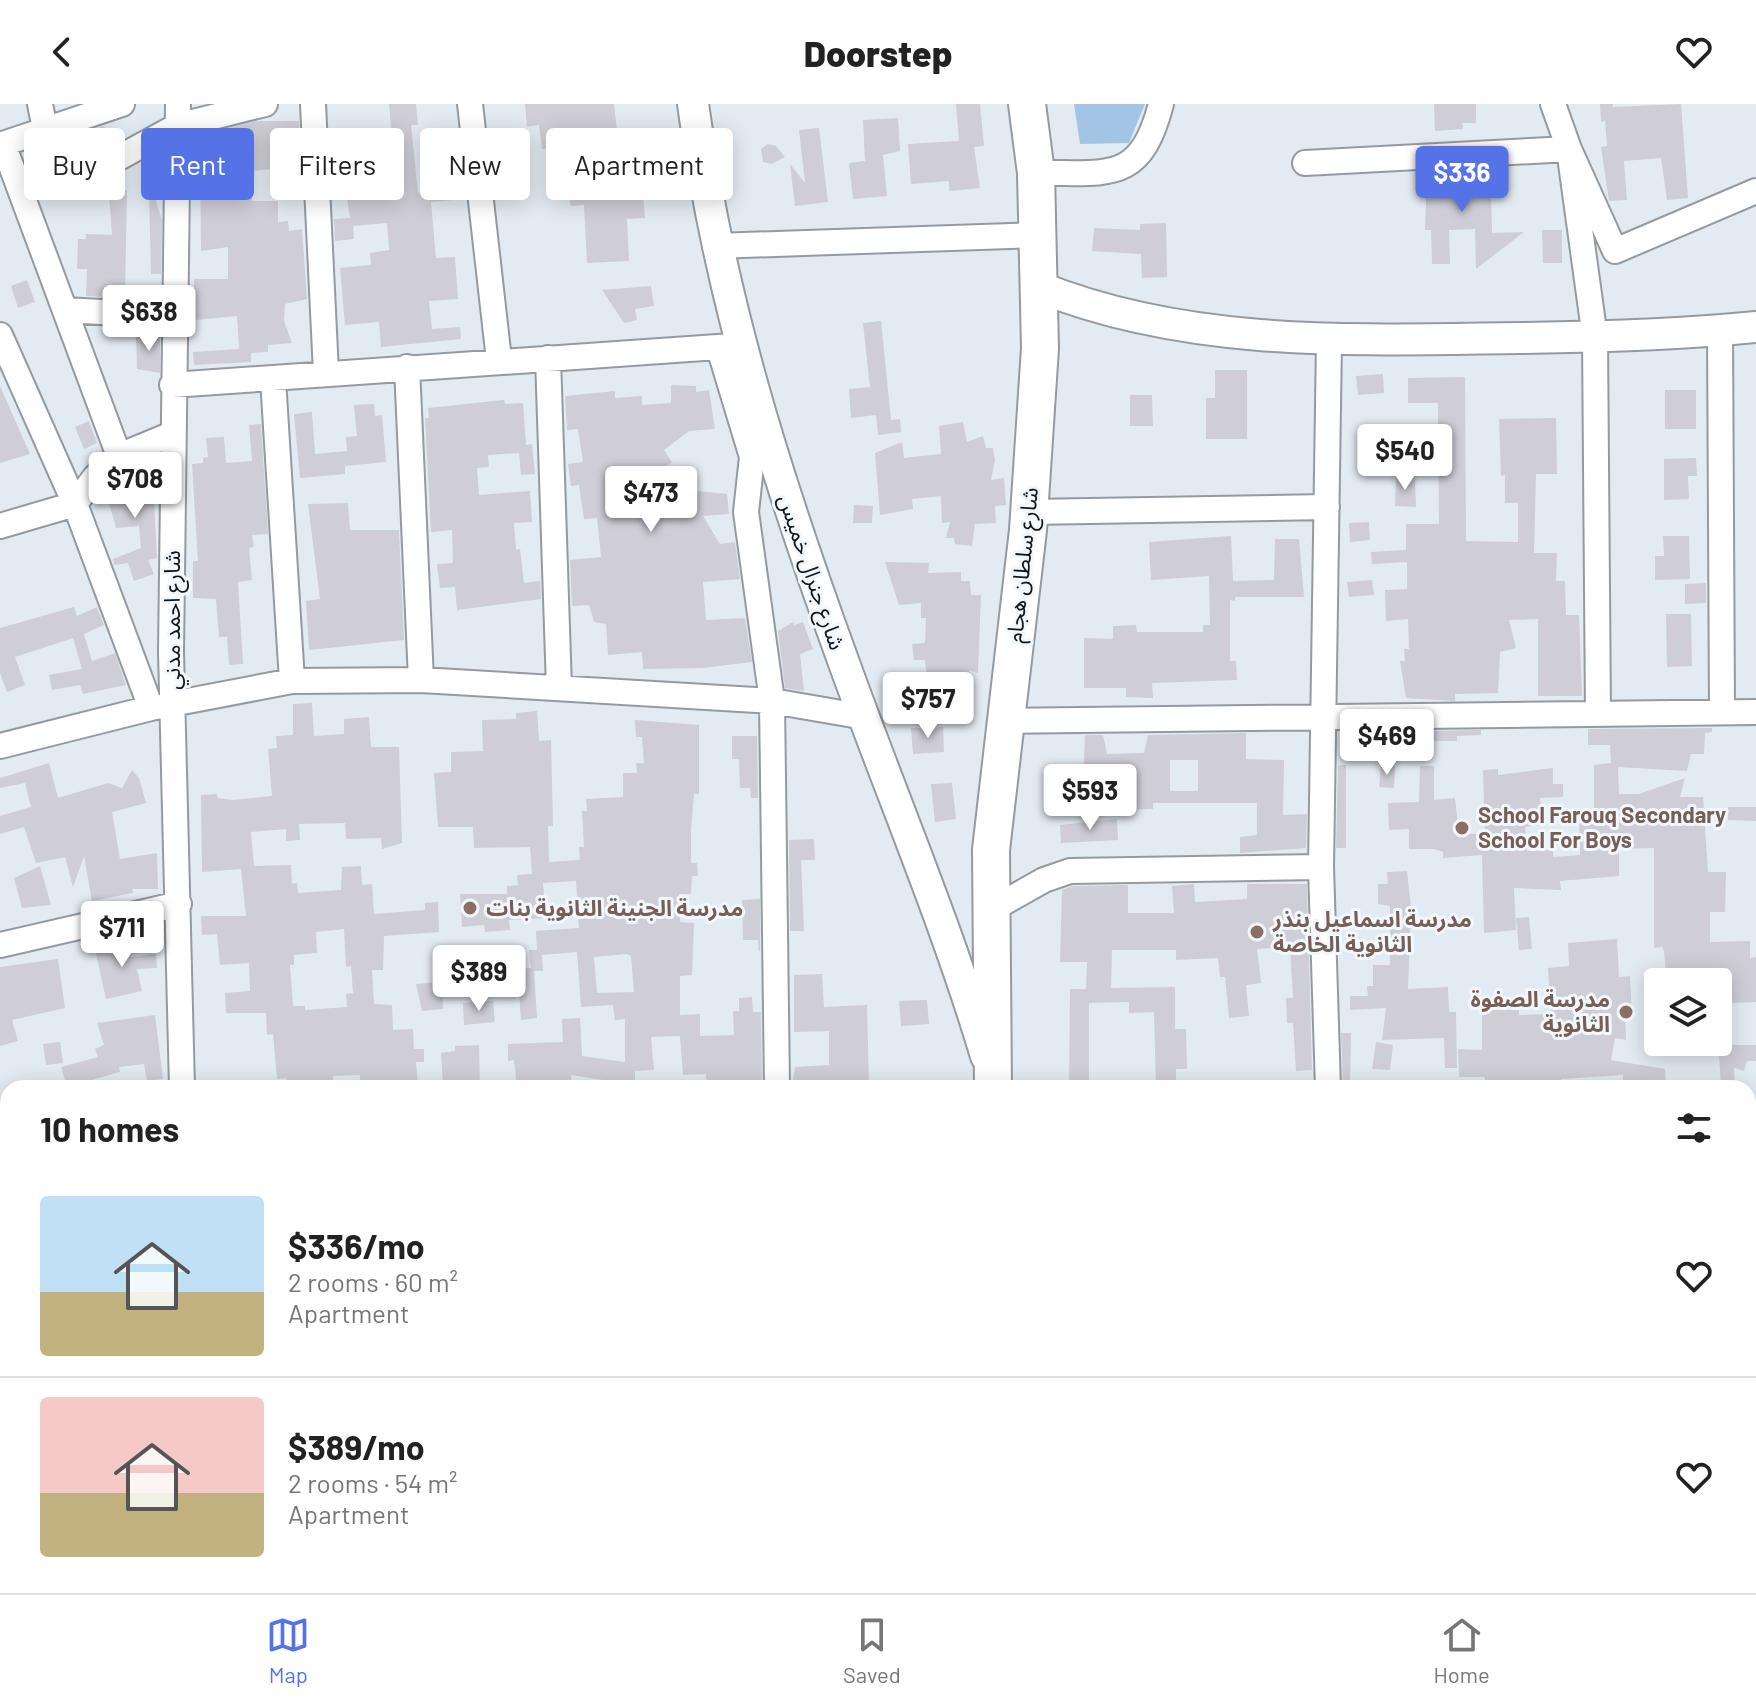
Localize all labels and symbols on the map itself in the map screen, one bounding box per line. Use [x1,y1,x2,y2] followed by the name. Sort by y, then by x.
[1415,146,1509,214] pin: $336
[102,285,196,353] pin: $638
[1358,424,1452,492] pin: $540
[88,452,182,520] pin: $708
[604,466,698,534] pin: $473
[1000,486,1047,645] street label: شارع سلطان هجام
[769,491,852,654] street label: شارع جنرال خميس
[158,550,189,690] street label: شارع احمد مدني
[881,672,975,740] pin: $757
[1340,709,1434,777] pin: $469
[1043,764,1137,832] pin: $593
[1478,801,1726,852] place label: School Farouq Secondary School For Boys
[1453,819,1471,837] marker: School Farouq Secondary School For Boys
[486,894,743,922] place label: مدرسة الجنينة الثانوية بنات
[461,899,479,917] marker: مدرسة الجنينة الثانوية بنات
[75,901,169,969] pin: $711
[1272,905,1472,957] place label: مدرسة اسماعيل بنذر الثانوية الخاصة
[1248,923,1266,941] marker: مدرسة اسماعيل بنذر الثانوية الخاصة
[432,945,526,1013] pin: $389
[1471,985,1610,1037] place label: مدرسة الصفوة الثانوية
[1617,1003,1635,1021] marker: مدرسة الصفوة الثانوية

